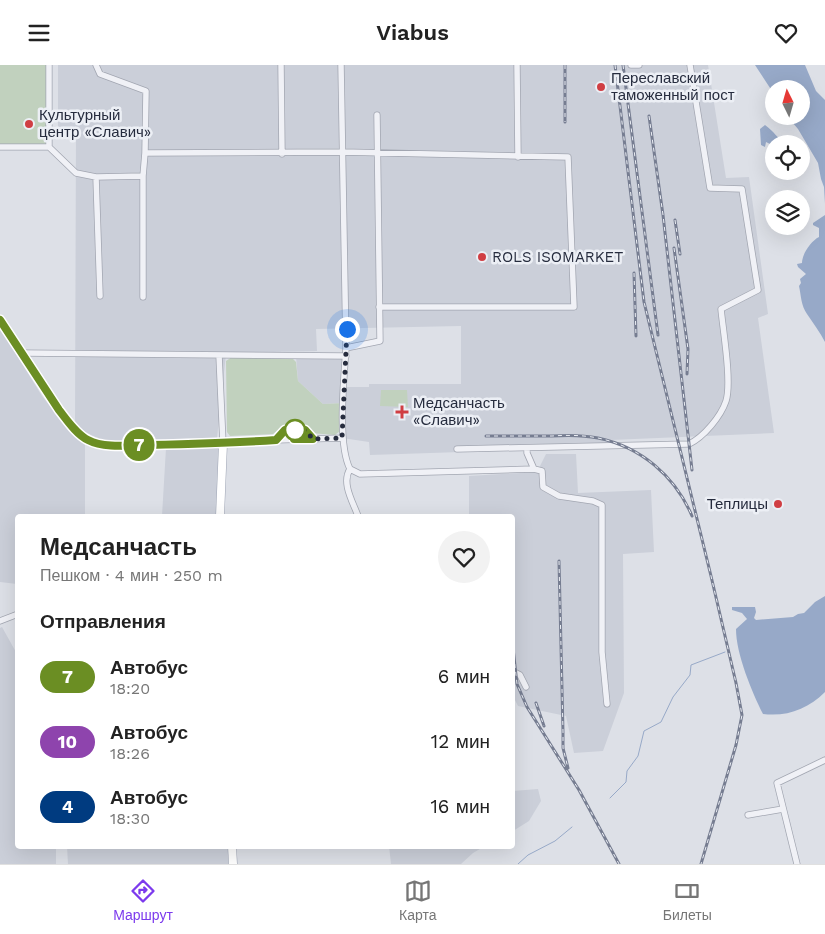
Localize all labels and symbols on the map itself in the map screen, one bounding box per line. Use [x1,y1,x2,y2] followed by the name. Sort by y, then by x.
[611,69,735,104] place label: Переславский таможенный пост
[765,80,810,125] north arrow
[595,81,607,93] marker: Переславский таможенный пост
[39,106,151,141] place label: Культурный центр «Славич»
[23,118,35,130] marker: Культурный центр «Славич»
[492,248,623,266] place label: ROLS ISOMARKET
[476,251,488,263] marker: ROLS ISOMARKET
[335,317,360,342] your location
[413,394,505,429] place label: Медсанчасть «Славич»
[395,405,409,419] marker: Медсанчасть «Славич»
[284,419,306,441] unlabelled marker
[123,429,155,461] line badge: 7
[707,495,768,513] place label: Теплицы
[772,498,784,510] marker: Теплицы

